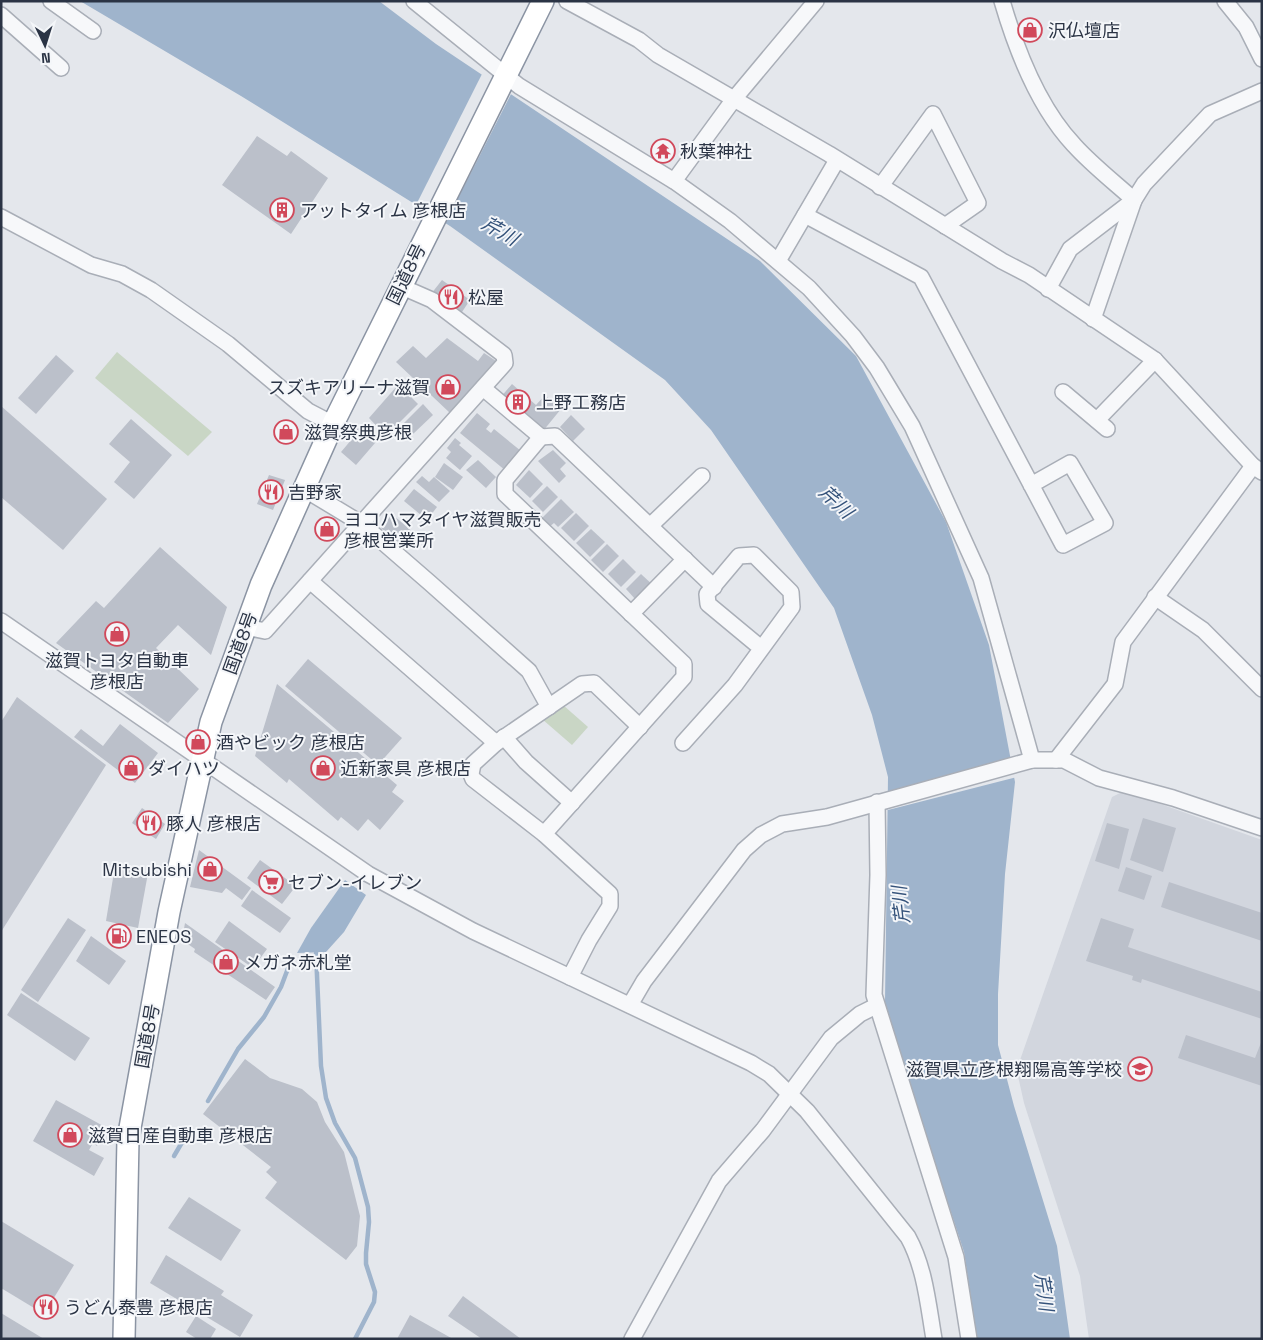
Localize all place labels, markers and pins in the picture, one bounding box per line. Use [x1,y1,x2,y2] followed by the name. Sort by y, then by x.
[1017,17,1043,43] shop icon: 沢仏壇店
[1048,19,1120,42] place label: 沢仏壇店
[650,138,676,164] temple icon: 秋葉神社
[680,140,752,163] place label: 秋葉神社
[269,197,295,223] building icon: アットタイム 彦根店
[300,199,466,222] place label: アットタイム 彦根店
[438,284,464,310] restaurant icon: 松屋
[468,286,504,309] place label: 松屋
[435,374,461,400] shop icon: スズキアリーナ滋賀
[268,376,430,399] place label: スズキアリーナ滋賀
[505,389,531,415] building icon: 上野工務店
[536,391,626,414] place label: 上野工務店
[273,419,299,445] shop icon: 滋賀祭典彦根
[304,421,412,444] place label: 滋賀祭典彦根
[258,479,284,505] restaurant icon: 吉野家
[288,481,342,504] place label: 吉野家
[344,508,541,552] place label: ヨコハマタイヤ滋賀販売 彦根営業所
[314,516,340,542] shop icon: ヨコハマタイヤ滋賀販売 彦根営業所
[104,621,130,647] shop icon: 滋賀トヨタ自動車 彦根店
[45,649,189,693] place label: 滋賀トヨタ自動車 彦根店
[185,729,211,755] shop icon: 酒やビック 彦根店
[216,731,365,754] place label: 酒やビック 彦根店
[118,755,144,781] shop icon: ダイハツ
[310,755,336,781] shop icon: 近新家具 彦根店
[148,757,220,780] place label: ダイハツ
[340,757,471,780] place label: 近新家具 彦根店
[136,810,162,836] restaurant icon: 豚人 彦根店
[166,812,261,835] place label: 豚人 彦根店
[197,856,223,882] shop icon: Mitsubishi
[102,858,192,881] place label: Mitsubishi
[258,869,284,895] supermarket icon: セブン-イレブン
[288,871,422,894] place label: セブン-イレブン
[106,923,132,949] fuel station icon: ENEOS
[136,925,191,948] place label: ENEOS
[213,949,239,975] shop icon: メガネ赤札堂
[244,951,352,974] place label: メガネ赤札堂
[1127,1056,1153,1082] school or university icon: 滋賀県立彦根翔陽高等学校
[906,1058,1122,1081] place label: 滋賀県立彦根翔陽高等学校
[57,1122,83,1148] shop icon: 滋賀日産自動車 彦根店
[88,1124,273,1147] place label: 滋賀日産自動車 彦根店
[33,1294,59,1320] restaurant icon: うどん泰豊 彦根店
[64,1296,213,1319] place label: うどん泰豊 彦根店

